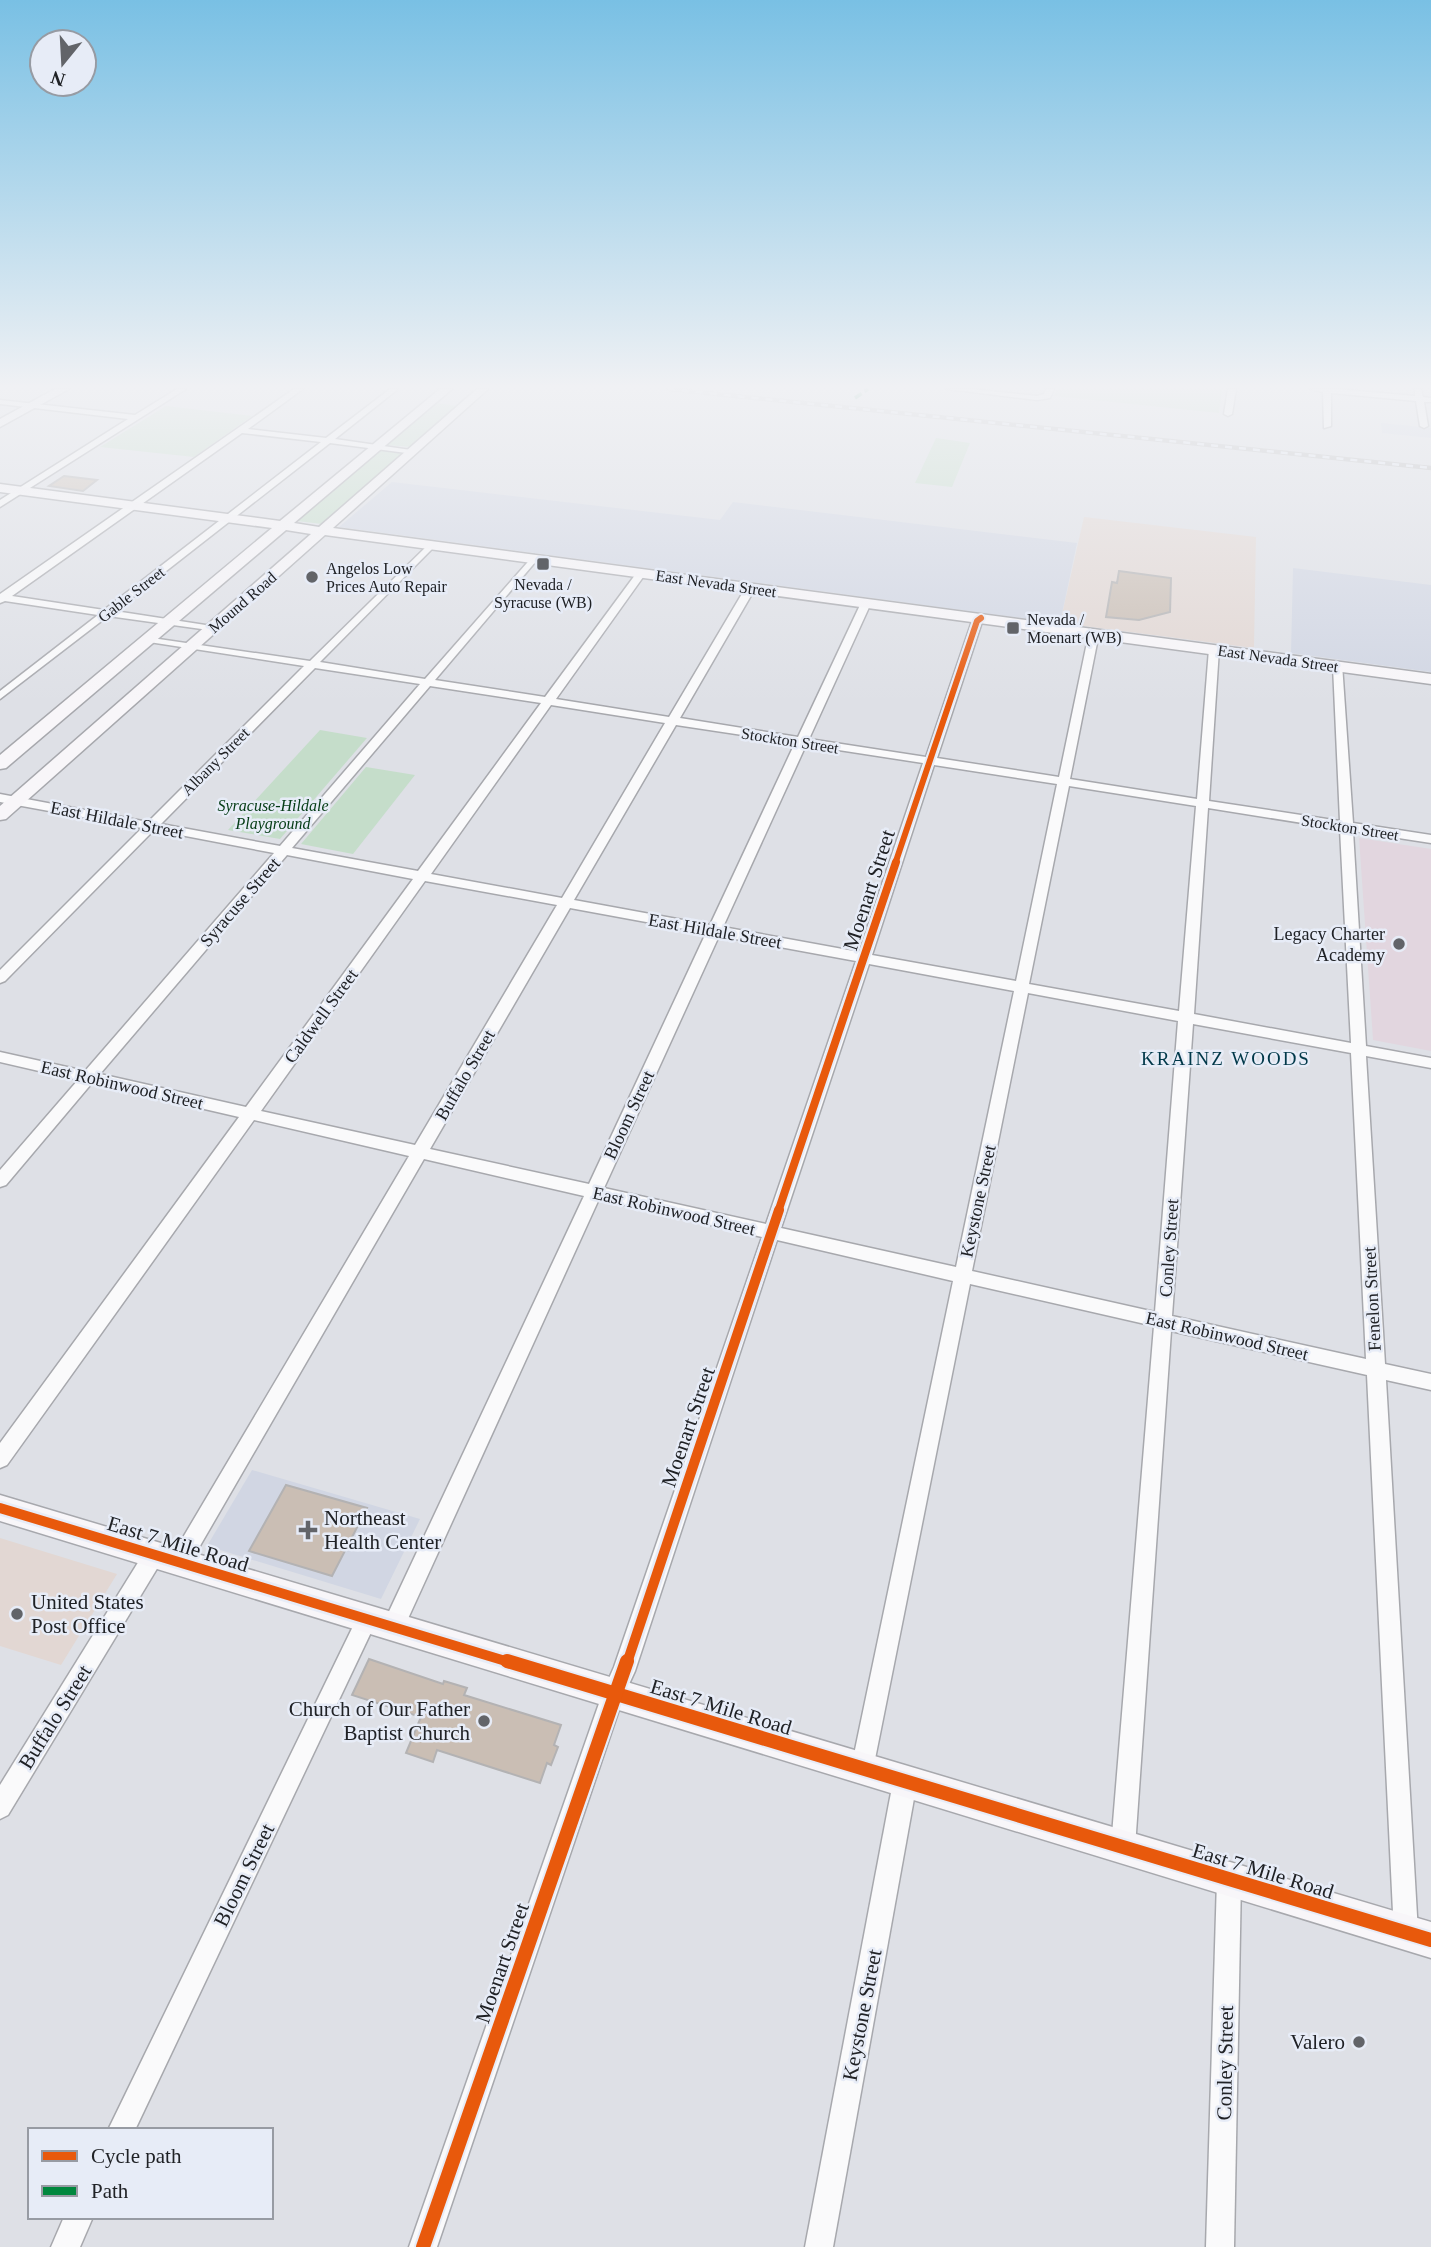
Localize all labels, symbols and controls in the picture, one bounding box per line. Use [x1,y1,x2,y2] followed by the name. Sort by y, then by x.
[28,28,98,98] north arrow
[48,67,68,91] text: N
[535,556,551,572] marker: Nevada / Syracuse (WB)
[326,560,448,596] place label: Angelos Low Prices Auto Repair
[95,563,168,626] street label: Gable Street
[654,567,778,600] street label: East Nevada Street
[205,568,280,636] street label: Mound Road
[304,569,320,585] marker: Angelos Low Prices Auto Repair
[494,576,592,612] place label: Nevada / Syracuse (WB)
[1027,611,1122,647] place label: Nevada / Moenart (WB)
[1005,620,1021,636] marker: Nevada / Moenart (WB)
[1216,642,1340,675] street label: East Nevada Street
[178,724,254,799] street label: Albany Street
[740,724,840,757] street label: Stockton Street
[49,797,185,843] street label: East Hildale Street
[217,797,329,833] park label: Syracuse-Hildale Playground
[1300,811,1400,844] street label: Stockton Street
[838,827,900,953] street label: Moenart Street
[196,853,284,951] street label: Syracuse Street
[647,909,783,953] street label: East Hildale Street
[1274,924,1385,965] place label: Legacy Charter Academy
[1391,936,1407,952] marker: Legacy Charter Academy
[280,965,362,1067] street label: Caldwell Street
[431,1026,499,1124] street label: Buffalo Street
[1141,1048,1311,1069] district label: KRAINZ WOODS
[39,1057,205,1113] street label: East Robinwood Street
[600,1067,658,1163] street label: Bloom Street
[956,1143,1000,1259] street label: Keystone Street
[591,1183,757,1239] street label: East Robinwood Street
[1156,1198,1182,1298] street label: Conley Street
[1359,1246,1385,1352] street label: Fenelon Street
[1144,1308,1310,1364] street label: East Robinwood Street
[656,1364,720,1490] street label: Moenart Street
[324,1506,441,1554] place label: Northeast Health Center
[104,1511,252,1577] street label: East 7 Mile Road
[298,1520,318,1540] marker: Northeast Health Center
[31,1590,144,1638] place label: United States Post Office
[9,1606,25,1622] marker: United States Post Office
[14,1660,97,1773] street label: Buffalo Street
[647,1674,795,1740] street label: East 7 Mile Road
[289,1697,470,1745] place label: Church of Our Father Baptist Church
[476,1713,492,1729] marker: Church of Our Father Baptist Church
[209,1820,279,1930] street label: Bloom Street
[1189,1838,1337,1904] street label: East 7 Mile Road
[470,1900,534,2026] street label: Moenart Street
[837,1947,887,2083] street label: Keystone Street
[1212,2005,1238,2121] street label: Conley Street
[1290,2030,1345,2054] place label: Valero
[1351,2034,1367,2050] marker: Valero
[28,2128,273,2219] legend
[91,2144,182,2168] text: Cycle path
[91,2179,129,2203] text: Path

